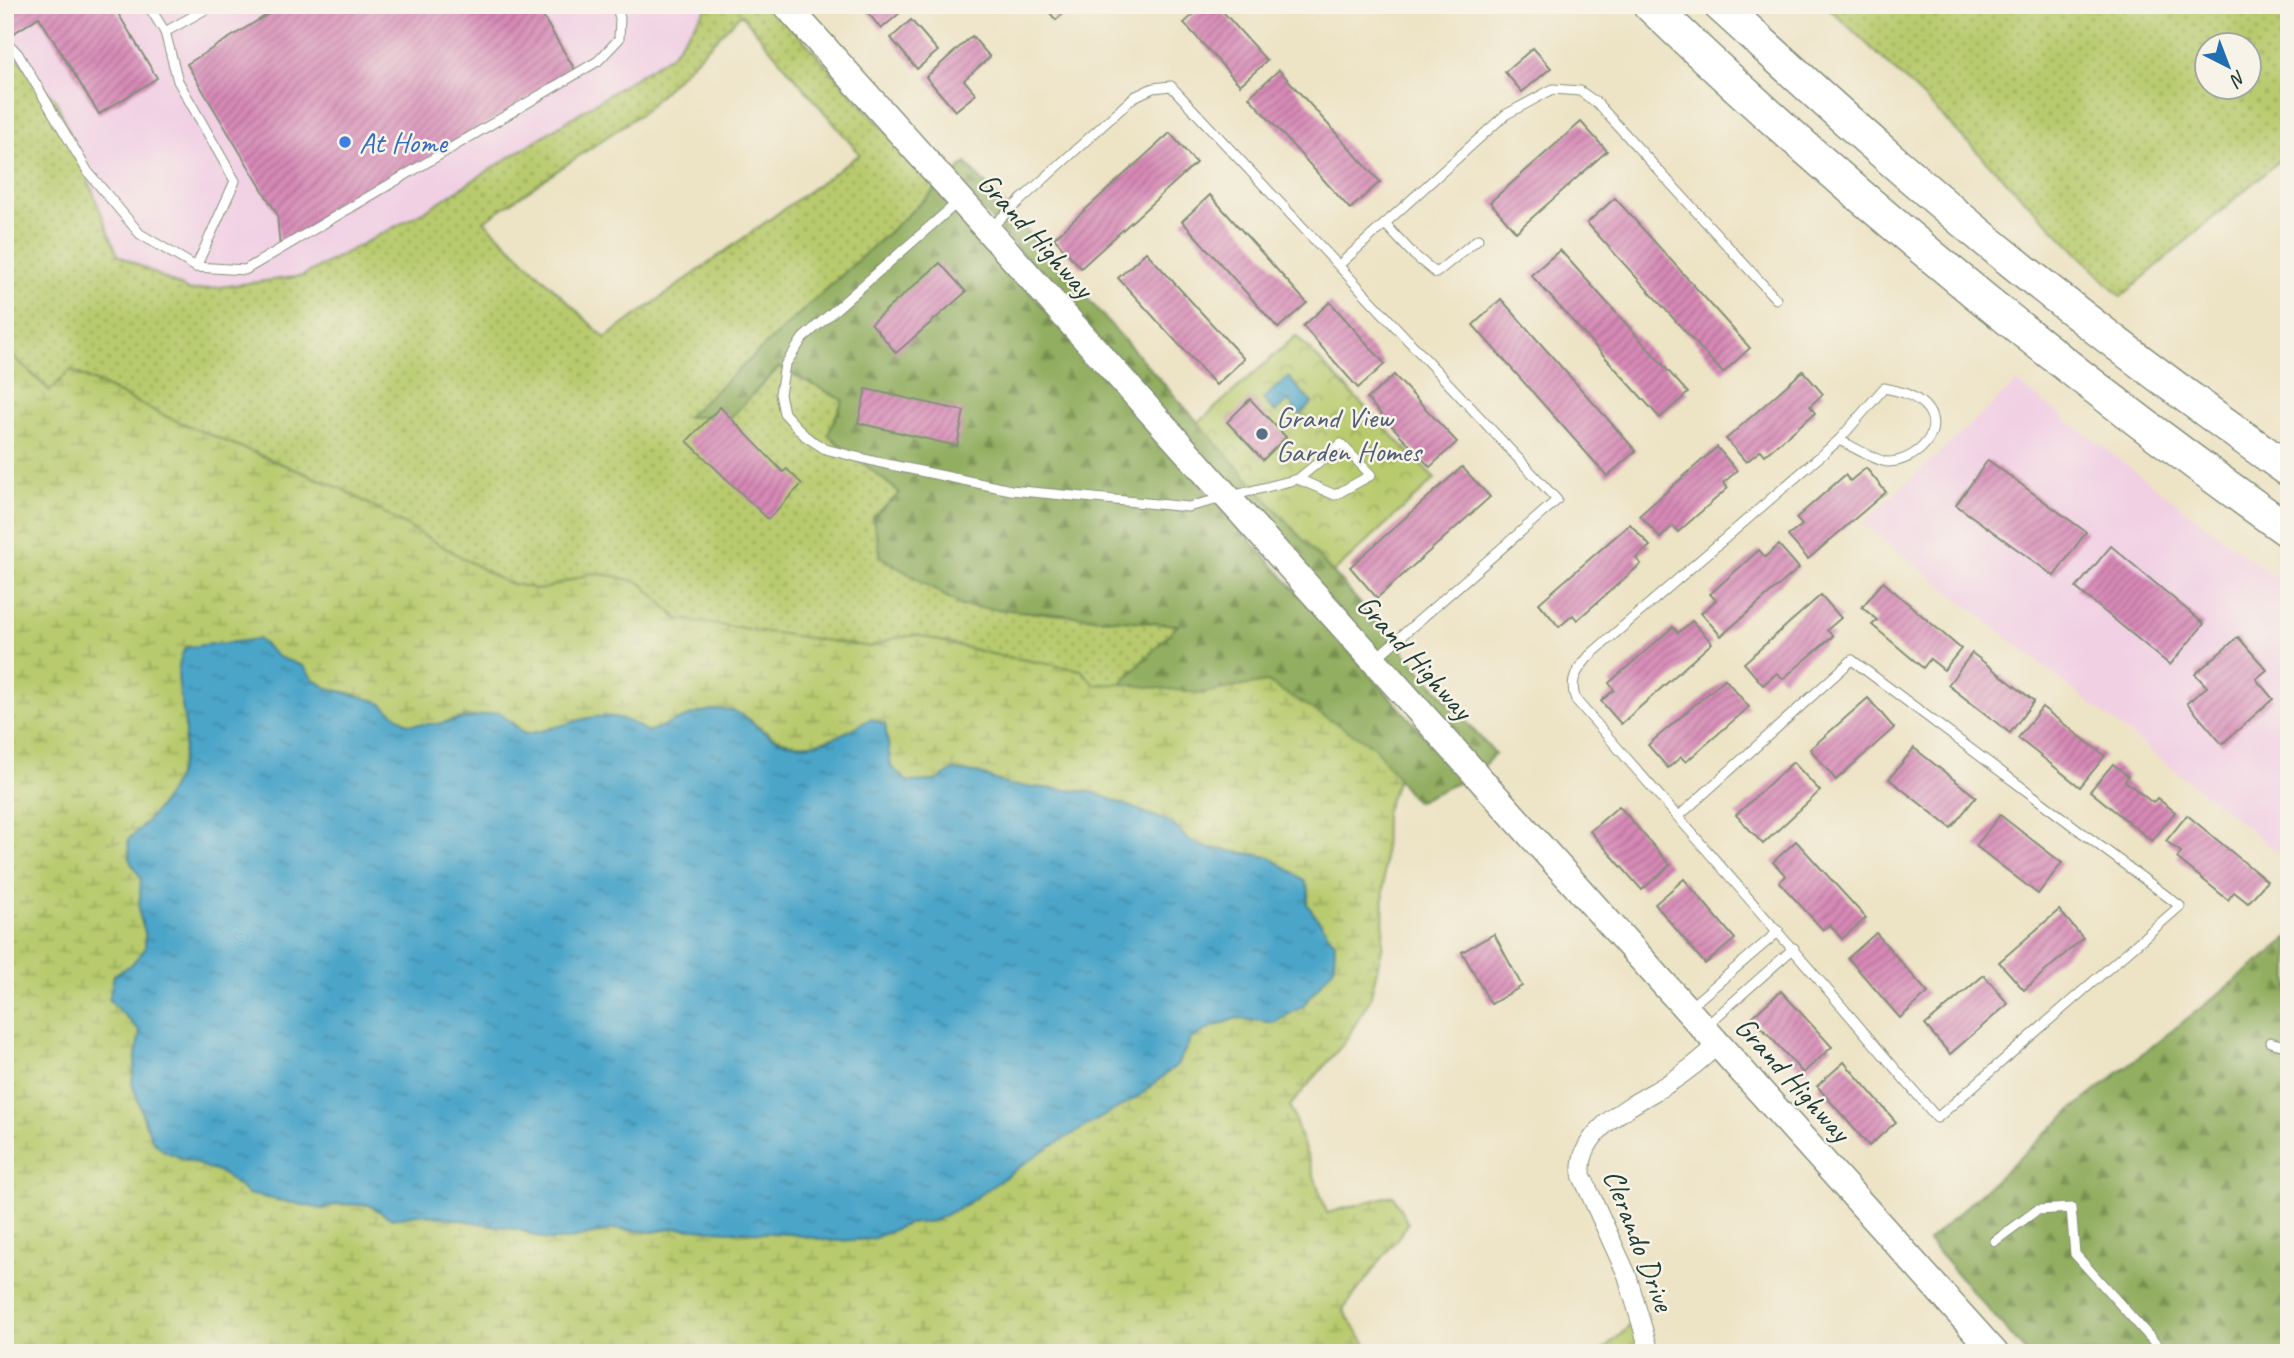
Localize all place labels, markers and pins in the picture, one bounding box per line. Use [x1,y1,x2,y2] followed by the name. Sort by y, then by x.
[359,123,449,161] place label: At Home
[337,134,353,150] marker: At Home
[1276,398,1424,470] place label: Grand View Garden Homes
[1254,426,1270,442] marker: Grand View Garden Homes

